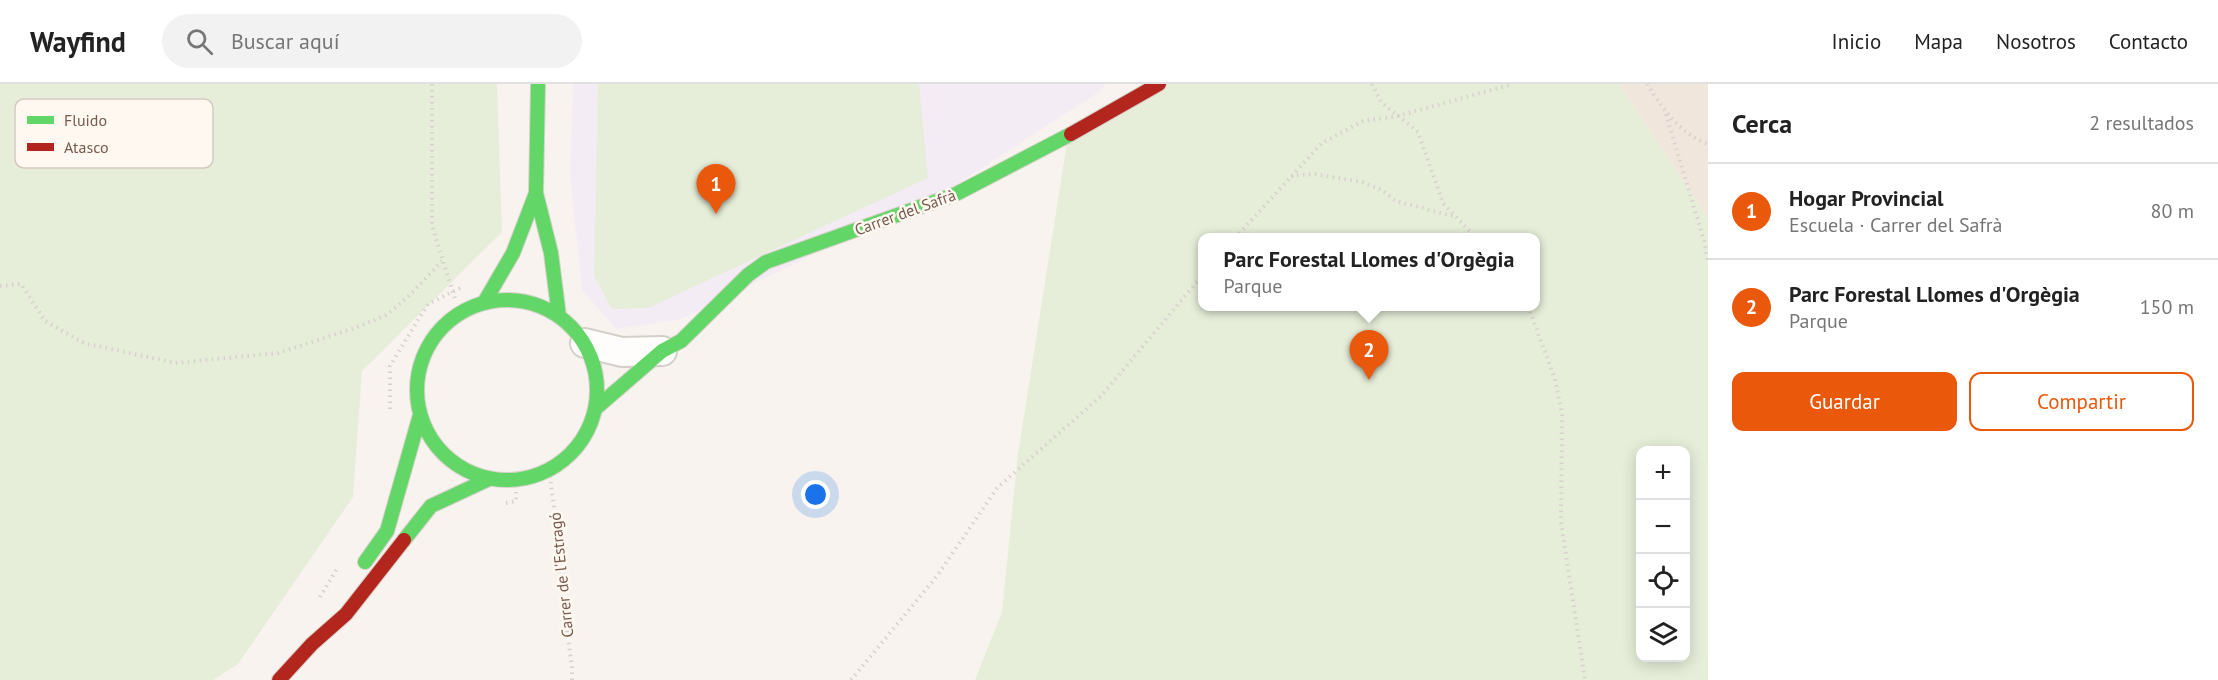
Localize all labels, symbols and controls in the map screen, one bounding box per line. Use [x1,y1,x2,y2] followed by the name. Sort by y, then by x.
[162,14,582,68] search box
[30,23,126,60] text: Wayfind
[183,25,216,58] icon: search
[231,27,340,55] text: Buscar aquí
[1832,28,1881,55] text: Inicio
[1914,28,1963,55] text: Mapa
[1996,28,2076,55] text: Nosotros
[2109,28,2188,55] text: Contacto
[15,99,213,168] legend
[1732,107,1792,140] text: Cerca
[64,110,107,130] text: Fluido
[2089,110,2194,136] text: 2 resultados
[64,137,109,157] text: Atasco
[696,164,736,214] pin: 1
[852,184,958,240] street label: Carrer del Safrà
[1789,184,1944,212] text: Hogar Provincial
[1746,198,1757,224] text: 1
[2151,198,2194,224] text: 80 m
[1789,212,2003,238] text: Escuela · Carrer del Safrà
[1198,233,1540,311] popup
[1224,245,1514,273] text: Parc Forestal Llomes d'Orgègia
[1224,273,1283,299] text: Parque
[1789,280,2080,308] text: Parc Forestal Llomes d'Orgègia
[1746,294,1757,320] text: 2
[2140,294,2194,320] text: 150 m
[1789,308,1848,334] text: Parque
[1350,330,1388,380] pin: 2
[1732,372,1957,431] button: Guardar
[1969,372,2194,431] button: Compartir
[1636,446,1690,662] map controls
[1636,446,1690,500] button: +
[801,480,830,509] your location
[1636,500,1690,554] button: −
[544,511,578,639] street label: Carrer de l'Estragó
[1636,554,1690,608] button: locate
[1636,608,1690,662] button: layers

